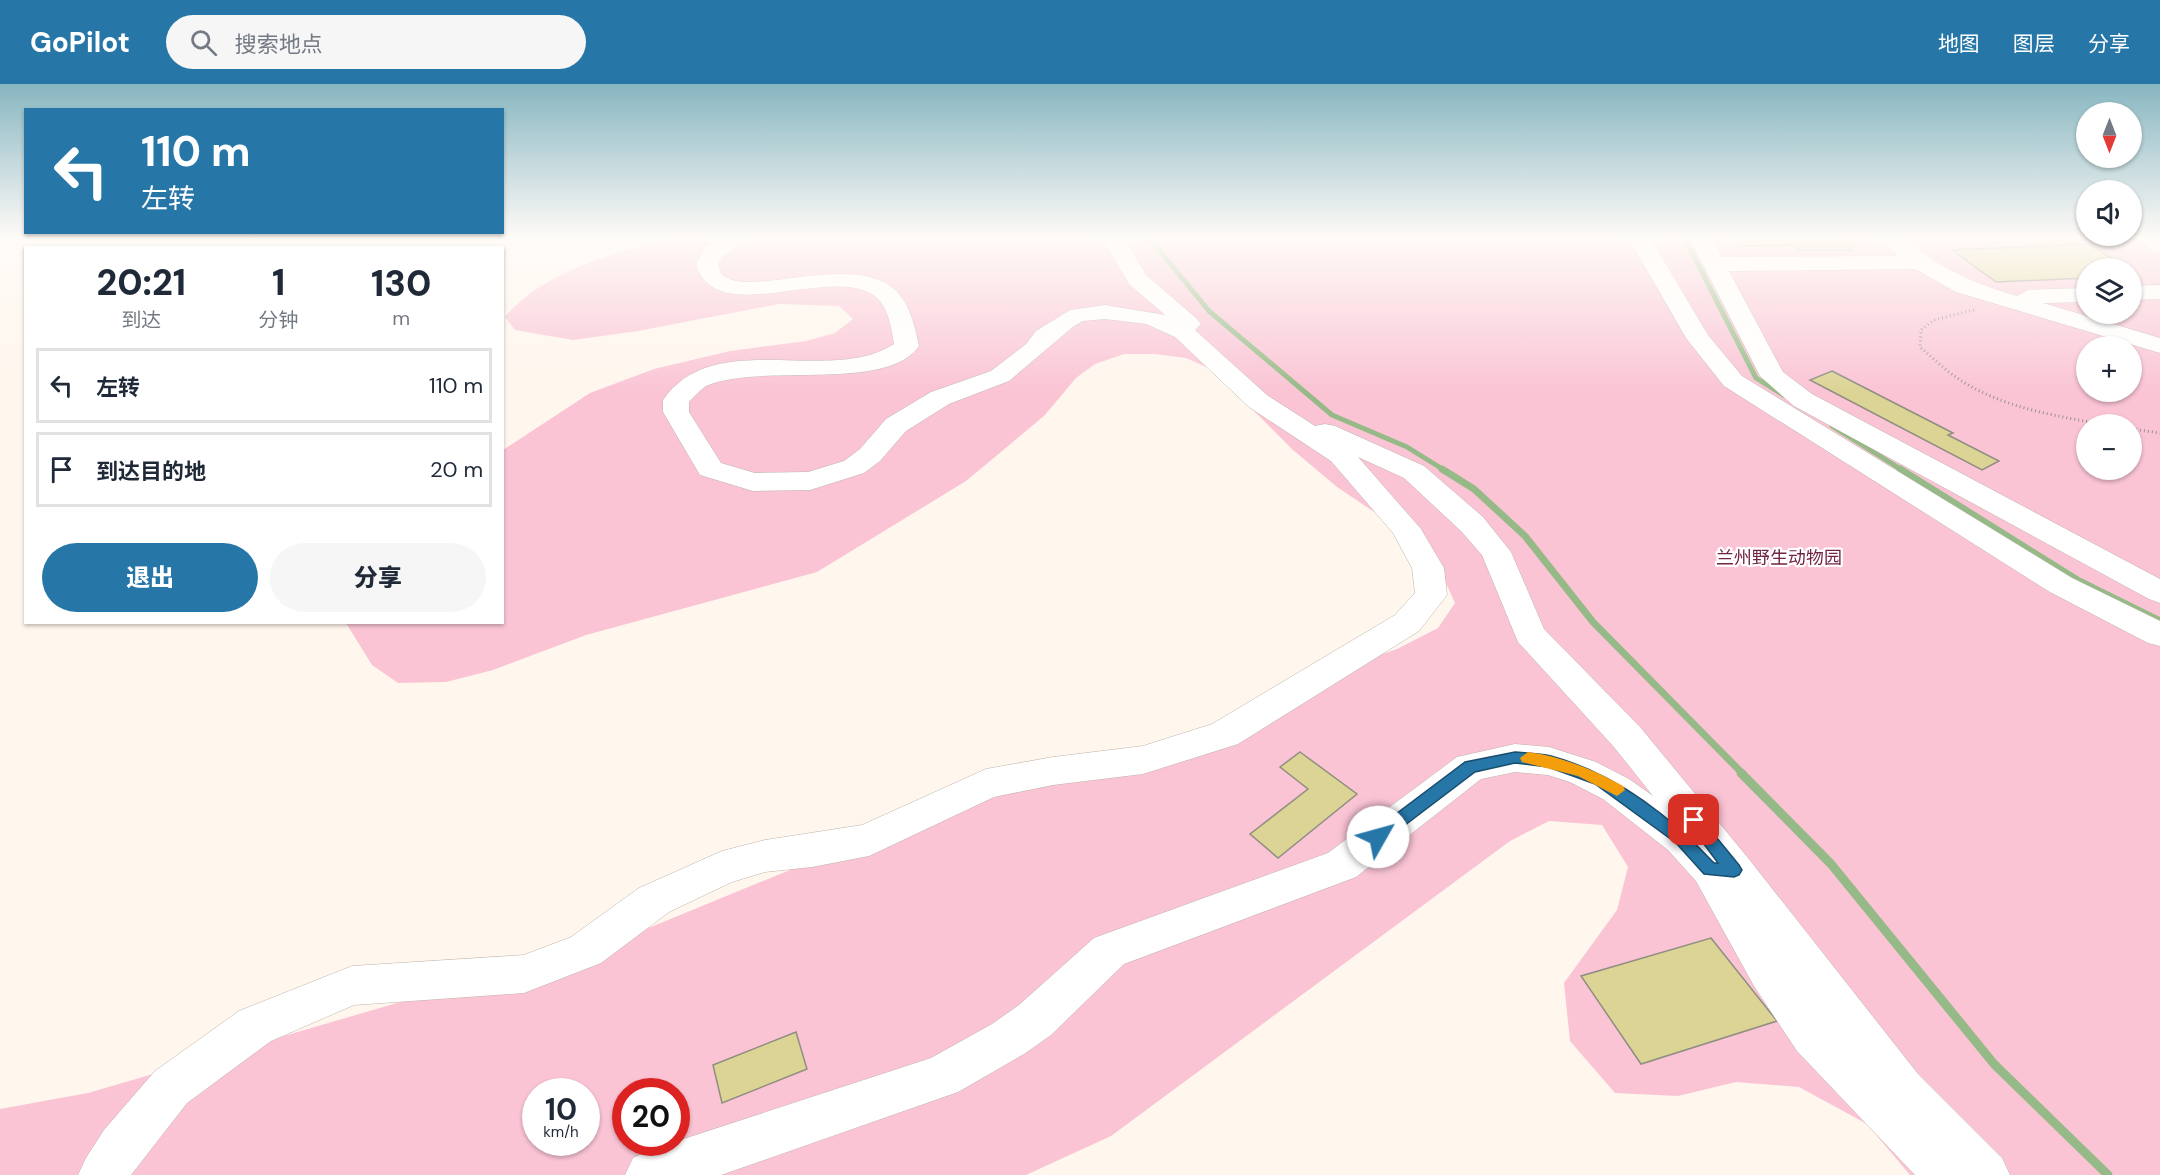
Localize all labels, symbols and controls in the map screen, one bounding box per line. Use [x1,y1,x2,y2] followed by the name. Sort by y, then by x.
[166,15,586,69] search box
[30,24,130,61] text: GoPilot
[187,26,220,59] icon: search
[235,30,323,59] text: 搜索地点
[1938,30,1980,58] text: 地图
[2013,30,2055,58] text: 图层
[2088,30,2130,58] text: 分享
[2076,102,2142,168] north arrow
[2076,102,2142,480] map controls
[141,124,251,179] text: 110 m
[42,132,120,210] icon: left
[2076,180,2142,246] button: sound
[141,181,195,216] text: 左转
[2076,258,2142,324] button: layers
[96,259,186,306] text: 20:21
[272,259,285,306] text: 1
[371,260,431,307] text: 130
[392,305,410,331] text: m
[121,307,161,333] text: 到达
[259,307,299,333] text: 分钟
[2076,336,2142,402] button: +
[45,369,78,402] icon: left
[429,371,483,400] text: 110 m
[96,373,140,402] text: 左转
[2076,414,2142,480] button: −
[45,453,78,486] icon: arrive
[430,455,483,484] text: 20 m
[96,457,206,486] text: 到达目的地
[42,543,258,612] button: 退出
[270,543,486,612] button: 分享
[1716,546,1842,570] park label: 兰州野生动物园
[1668,794,1719,845] pin
[1677,803,1710,836] icon: arrive
[1346,805,1410,869] position arrow
[612,1078,690,1156] speed limit sign: 20
[545,1090,577,1129] text: 10
[543,1122,579,1142] text: km/h

